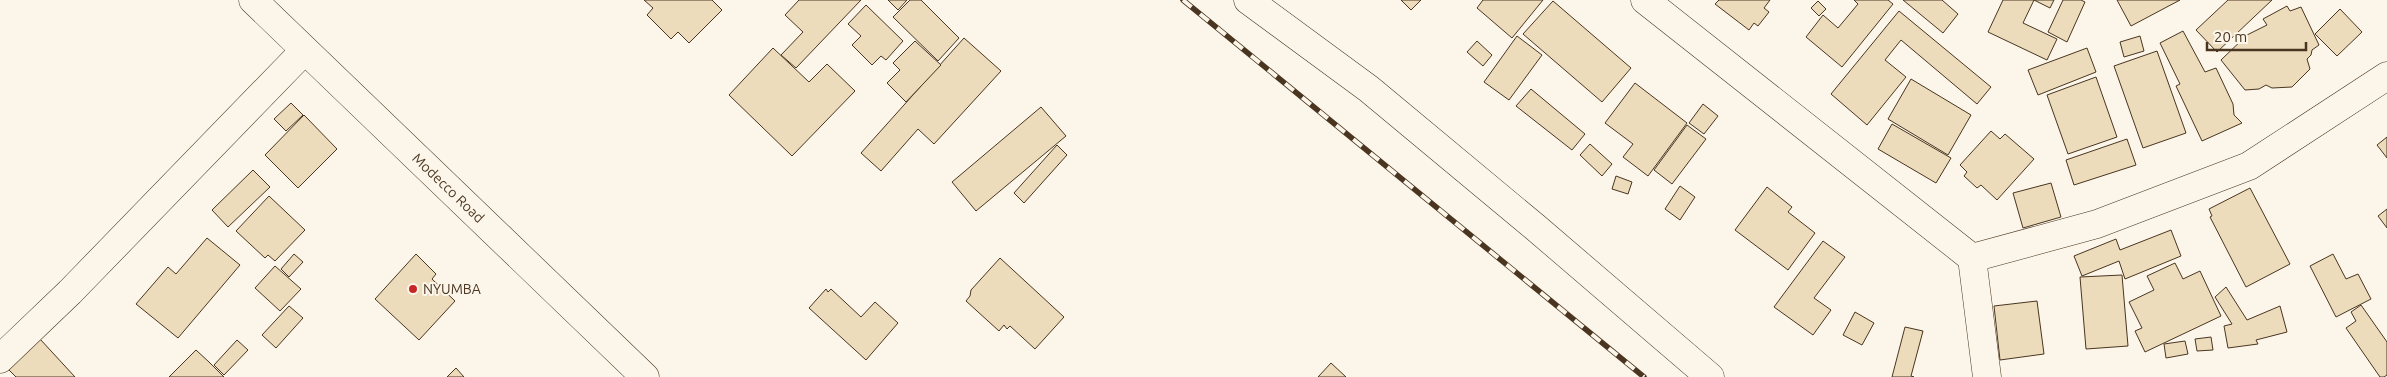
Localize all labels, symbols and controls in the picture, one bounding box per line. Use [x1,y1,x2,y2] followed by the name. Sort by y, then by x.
[2207,20,2306,52] scale bar
[2214,28,2247,45] text: 20 m
[409,150,487,226] street label: Modecco Road
[423,281,481,297] place label: NYUMBA
[407,283,419,295] marker: NYUMBA

